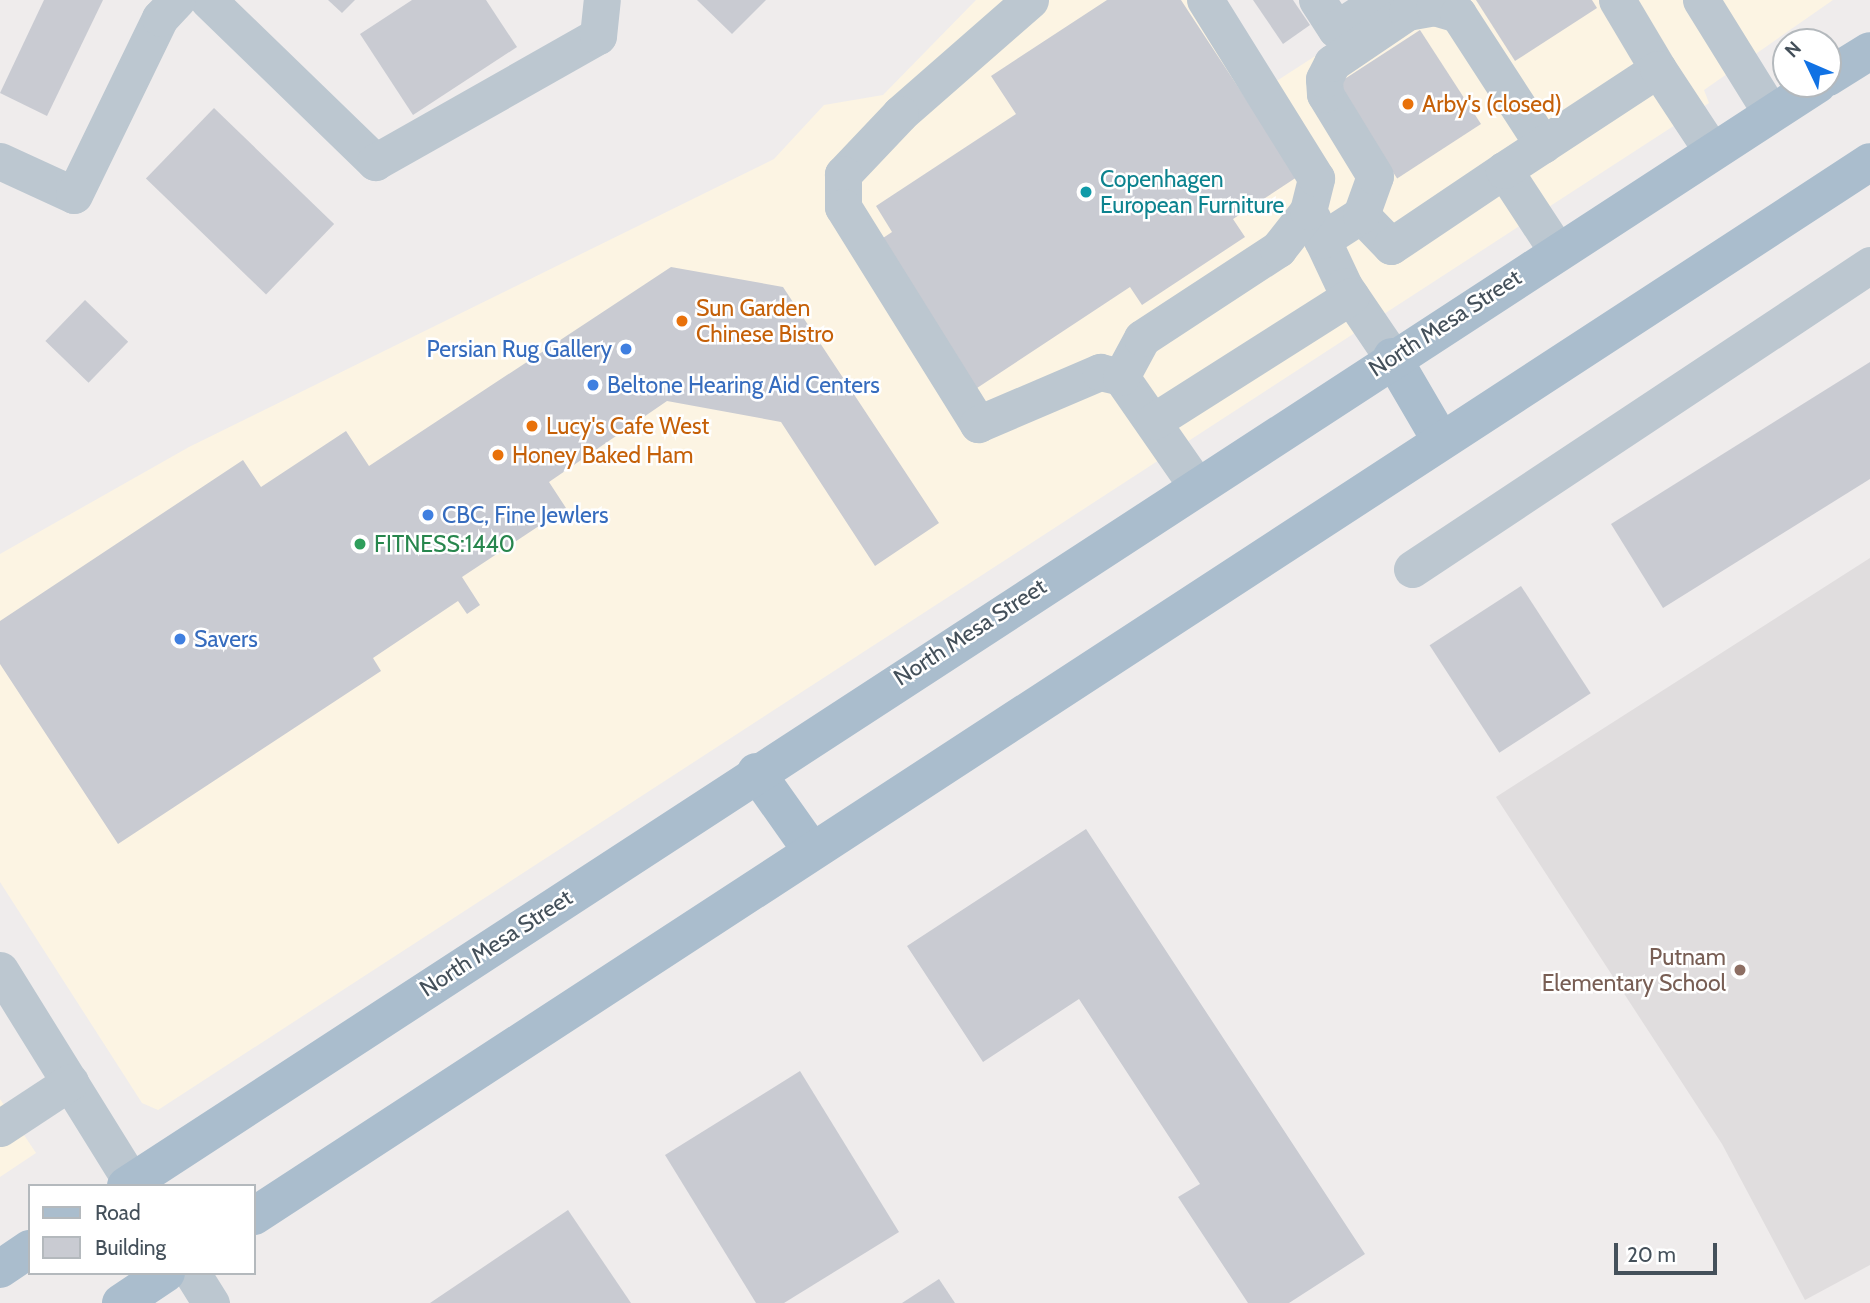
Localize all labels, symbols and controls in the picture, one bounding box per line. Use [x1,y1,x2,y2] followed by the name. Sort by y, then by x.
[1772,28,1842,98] north arrow
[1780,37,1806,62] text: N
[1422,90,1562,118] place label: Arby's (closed)
[1400,96,1416,112] marker: Arby's (closed)
[1100,165,1284,219] place label: Copenhagen European Furniture
[1078,184,1094,200] marker: Copenhagen European Furniture
[1364,263,1526,383] street label: North Mesa Street
[696,294,834,348] place label: Sun Garden Chinese Bistro
[674,313,690,329] marker: Sun Garden Chinese Bistro
[426,335,612,363] place label: Persian Rug Gallery
[618,341,634,357] marker: Persian Rug Gallery
[607,371,880,399] place label: Beltone Hearing Aid Centers
[585,377,601,393] marker: Beltone Hearing Aid Centers
[546,412,709,440] place label: Lucy's Cafe West
[524,418,540,434] marker: Lucy's Cafe West
[512,441,693,469] place label: Honey Baked Ham
[490,447,506,463] marker: Honey Baked Ham
[442,501,609,529] place label: CBC, Fine Jewlers
[420,507,436,523] marker: CBC, Fine Jewlers
[374,530,515,558] place label: FITNESS:1440
[352,536,368,552] marker: FITNESS:1440
[889,572,1051,692] street label: North Mesa Street
[194,625,258,653] place label: Savers
[172,631,188,647] marker: Savers
[415,883,577,1003] street label: North Mesa Street
[1542,943,1726,997] place label: Putnam Elementary School
[1732,962,1748,978] marker: Putnam Elementary School
[28,1184,256,1275] legend
[95,1200,141,1225] text: Road
[1618,1230,1721,1274] scale bar
[95,1235,166,1260] text: Building
[1627,1242,1676,1267] text: 20 m

